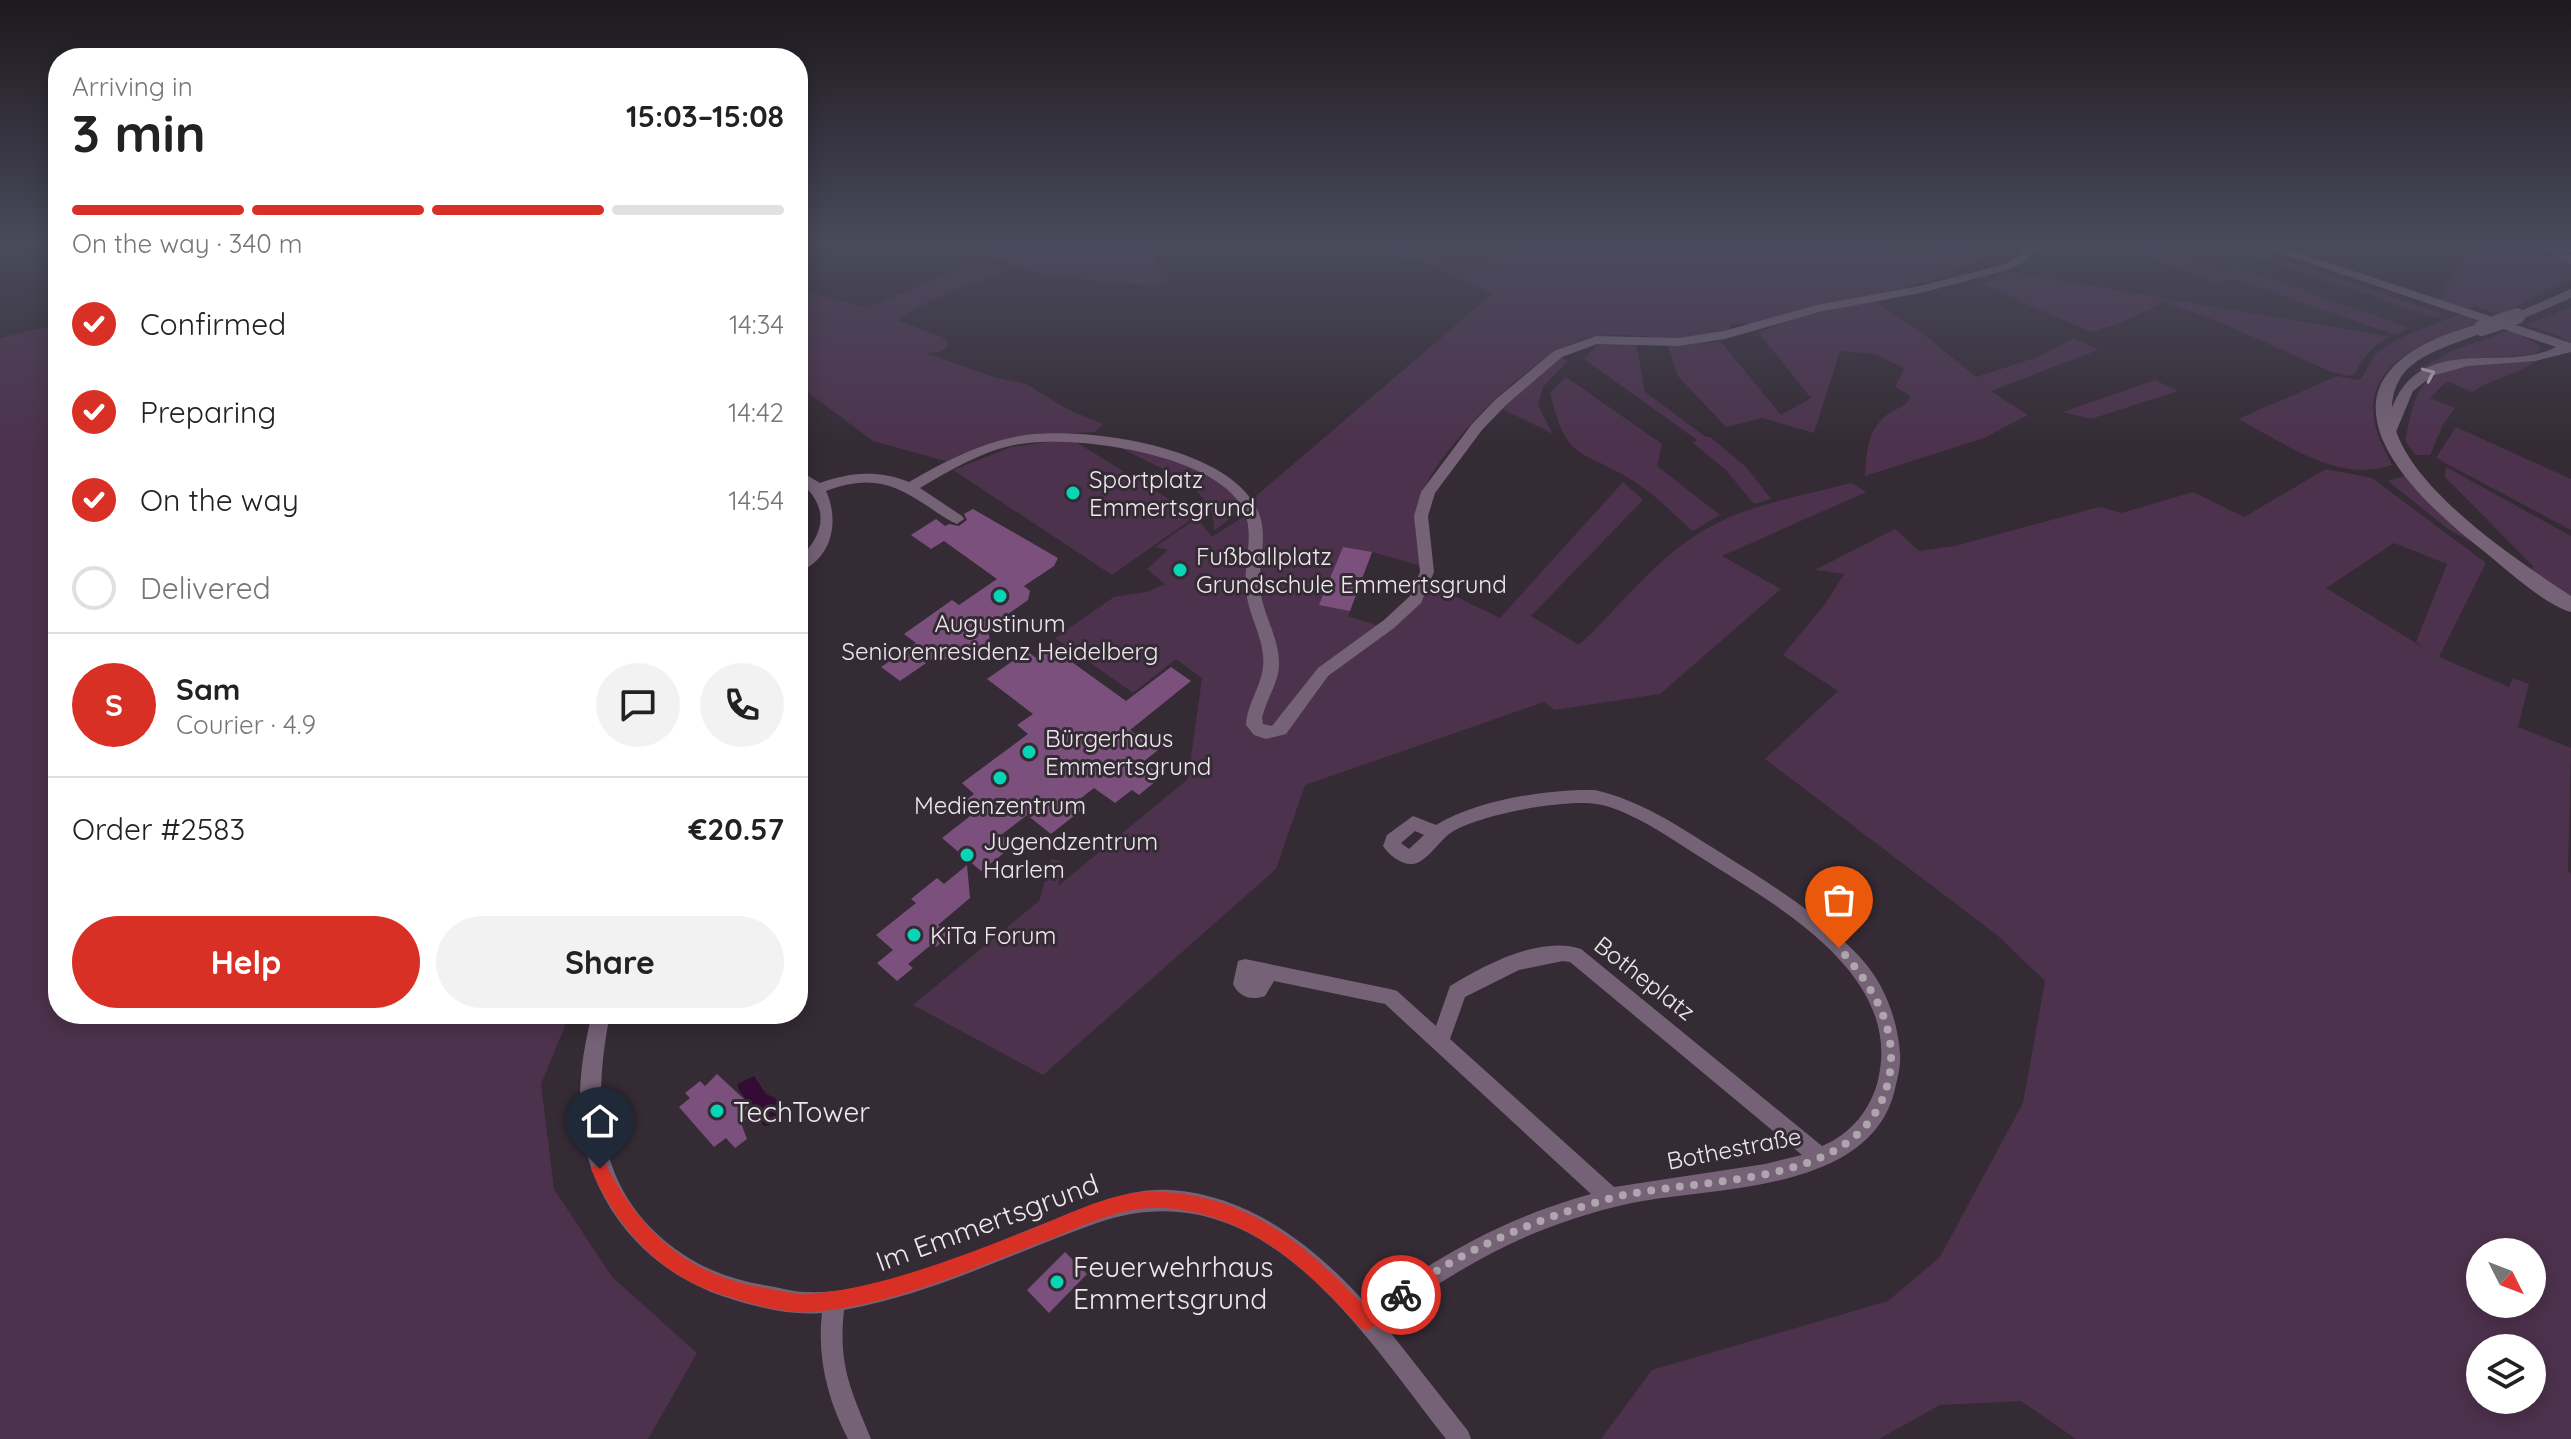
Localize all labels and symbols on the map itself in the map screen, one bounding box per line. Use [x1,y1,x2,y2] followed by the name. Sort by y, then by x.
[2421,368,2435,384] one-way arrow
[1089,464,1255,522] place label: Sportplatz Emmertsgrund
[1064,484,1082,502] marker: Sportplatz Emmertsgrund
[1196,541,1507,599] place label: Fußballplatz Grundschule Emmertsgrund
[1171,561,1189,579] marker: Fußballplatz Grundschule Emmertsgrund
[991,587,1009,605] marker: Augustinum Seniorenresidenz Heidelberg
[842,608,1158,666] place label: Augustinum Seniorenresidenz Heidelberg
[1045,723,1211,781] place label: Bürgerhaus Emmertsgrund
[1020,743,1038,761] marker: Bürgerhaus Emmertsgrund
[991,769,1009,787] marker: Medienzentrum
[914,790,1086,820] place label: Medienzentrum
[983,826,1158,884] place label: Jugendzentrum Harlem
[958,846,976,864] marker: Jugendzentrum Harlem
[1805,866,1873,948] pin
[930,920,1056,950] place label: KiTa Forum
[905,926,923,944] marker: KiTa Forum
[1589,929,1701,1027] street label: Botheplatz
[566,1087,634,1169] pin
[733,1094,870,1129] place label: TechTower
[708,1102,726,1120] marker: TechTower
[1664,1120,1804,1176] street label: Bothestraße
[871,1165,1103,1279] street label: Im Emmertsgrund
[2466,1238,2546,1318] north arrow
[1073,1249,1273,1316] place label: Feuerwehrhaus Emmertsgrund
[1361,1255,1441,1335] courier
[1048,1273,1066,1291] marker: Feuerwehrhaus Emmertsgrund

